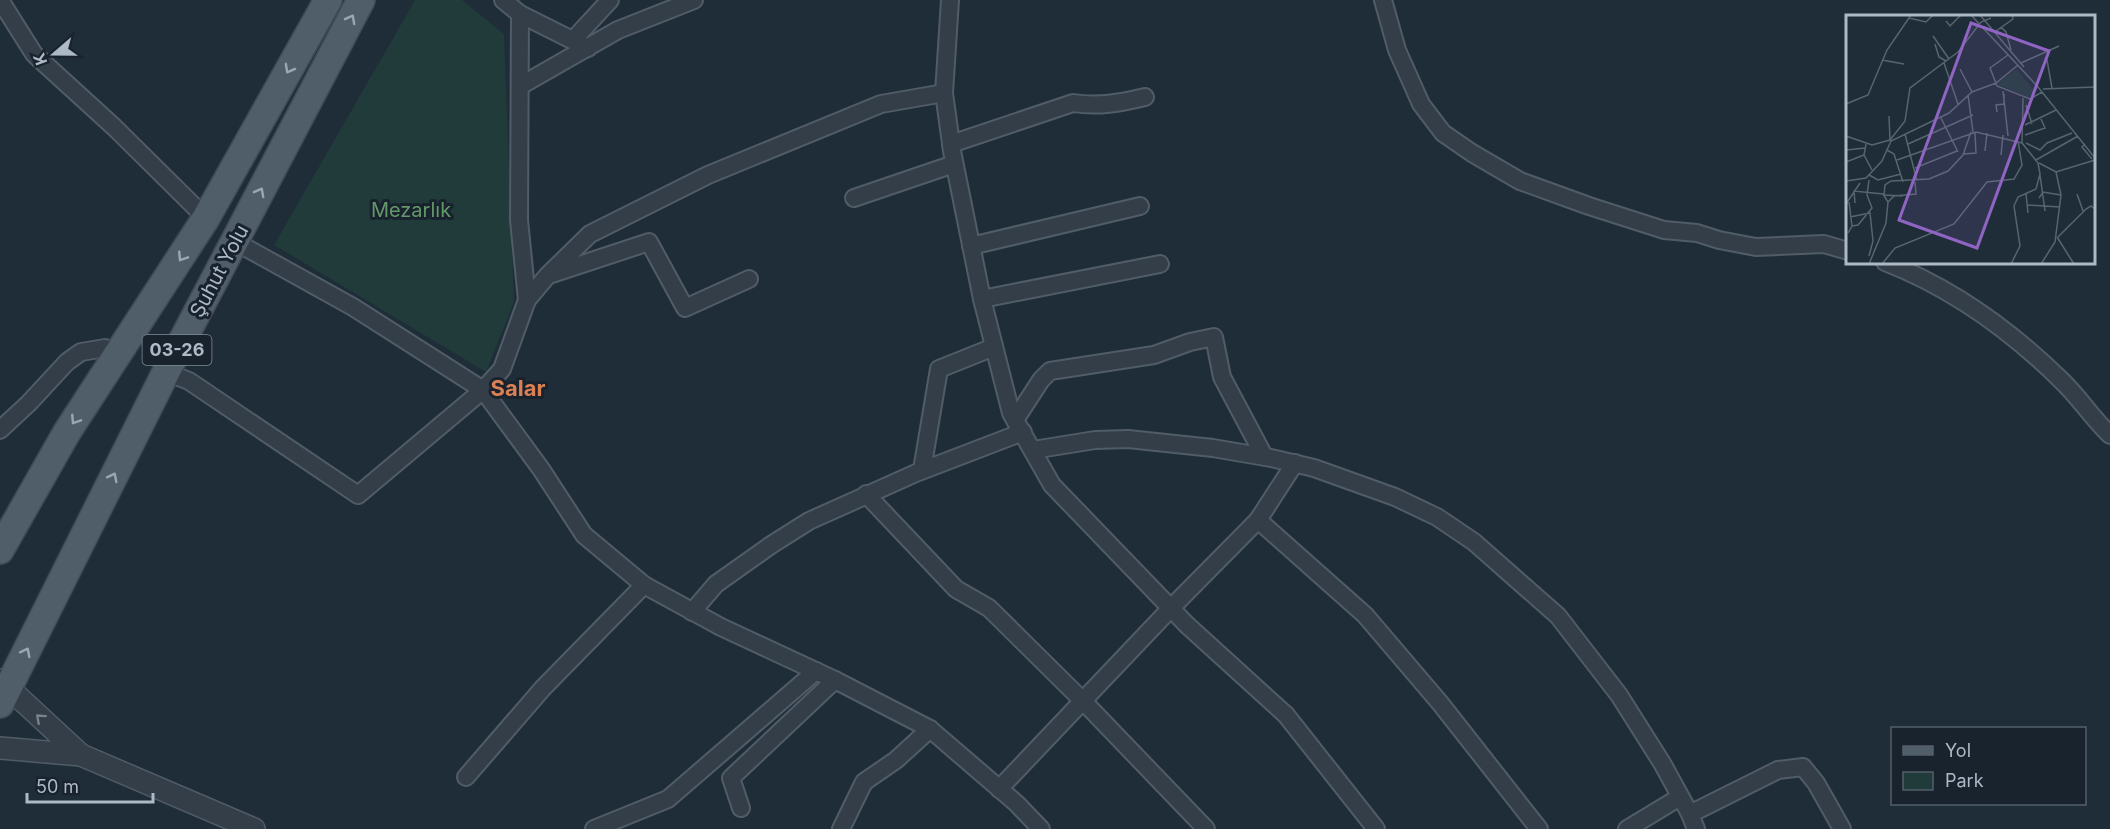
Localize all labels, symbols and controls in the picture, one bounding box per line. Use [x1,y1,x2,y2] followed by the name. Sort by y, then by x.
[343,15,355,26] one-way arrow
[1846,15,2095,264] inset map
[24,24,84,84] north arrow
[28,50,51,68] text: K
[285,63,296,74] one-way arrow
[253,188,264,198] one-way arrow
[371,198,451,222] park label: Mezarlık
[185,221,253,321] street label: Şuhut Yolu
[177,251,189,261] one-way arrow
[142,335,212,365] road number: 03-26
[491,375,545,401] district label: Salar
[71,414,83,424] one-way arrow
[106,473,117,484] one-way arrow
[18,647,30,658] one-way arrow
[37,714,47,725] one-way arrow
[1891,727,2086,805] legend
[1945,740,1971,761] text: Yol
[27,766,153,804] scale bar
[1945,770,1984,791] text: Park
[36,776,79,797] text: 50 m

